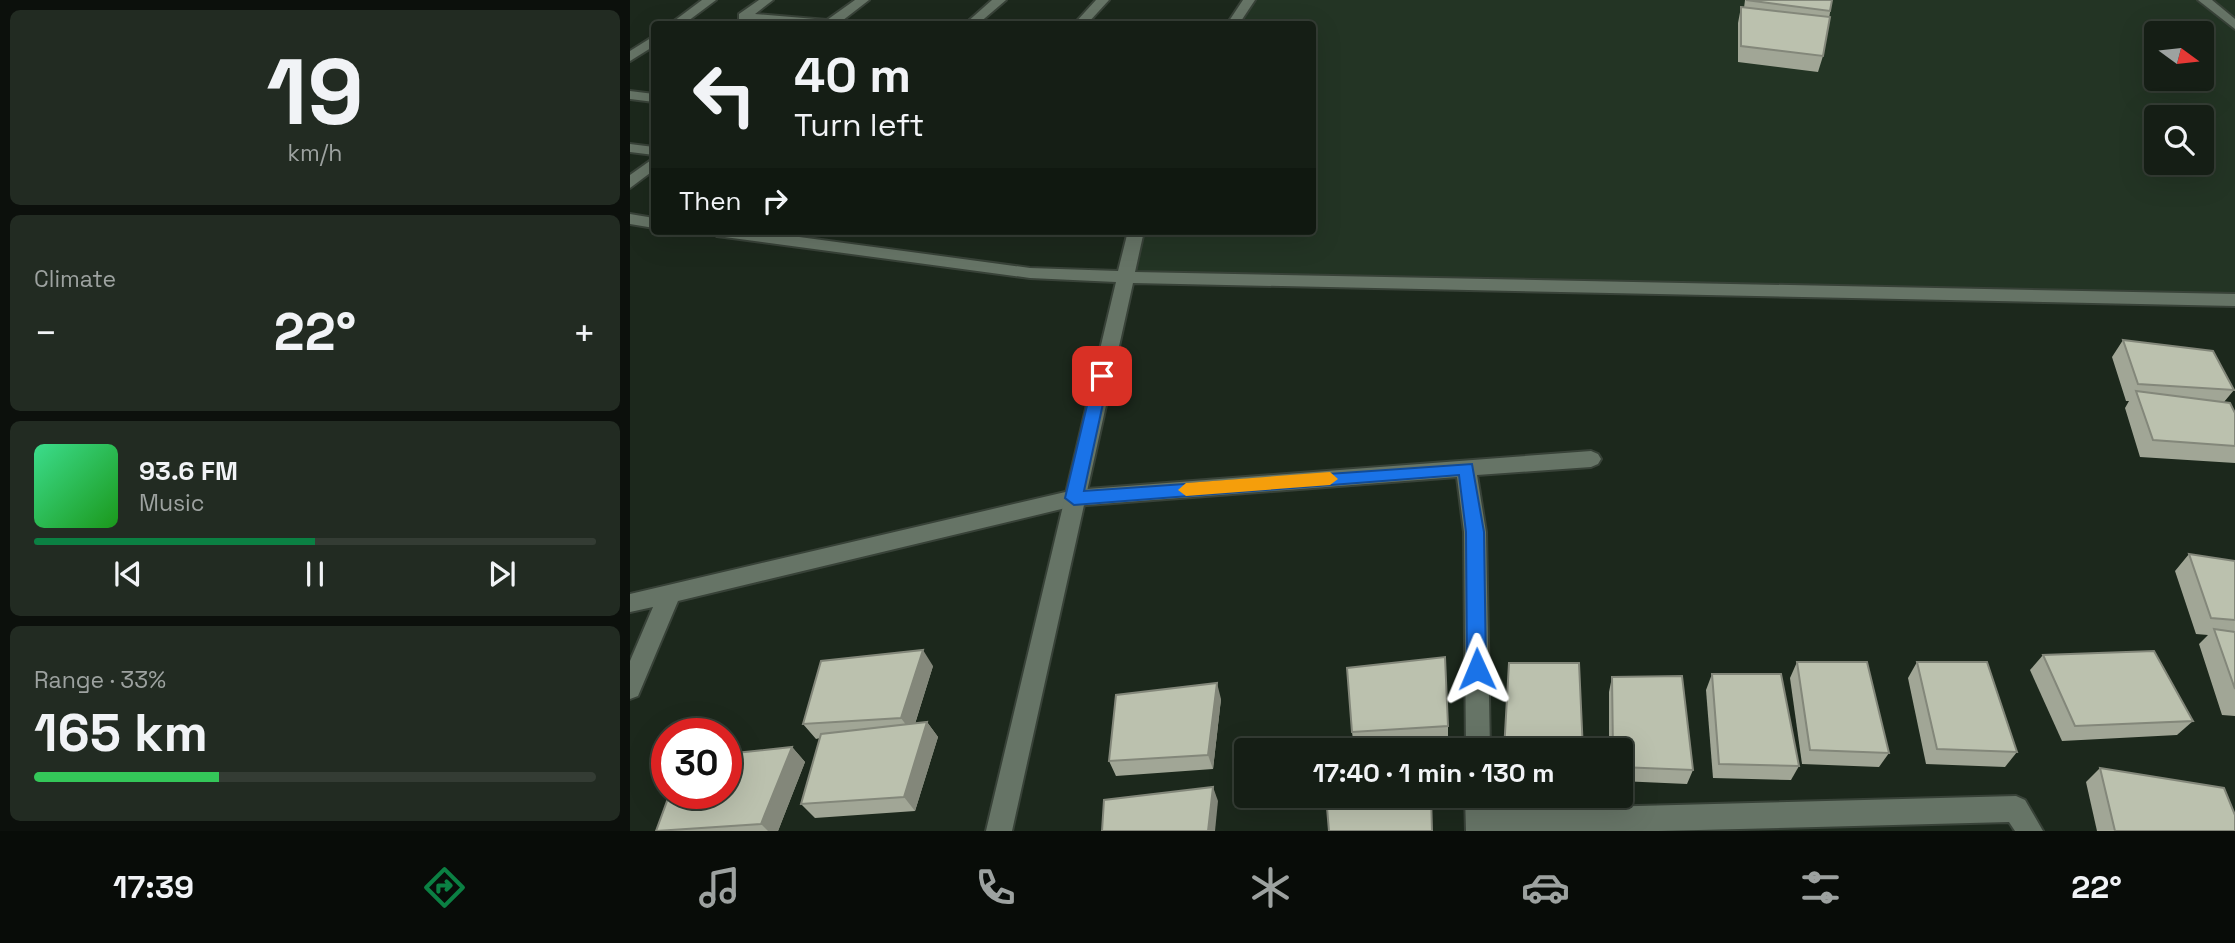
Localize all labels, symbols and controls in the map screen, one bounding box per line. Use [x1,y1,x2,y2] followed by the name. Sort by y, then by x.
[2144,21,2214,91] north arrow
[2144,21,2214,175] map controls
[266,34,364,151] text: 19
[794,44,911,106] text: 40 m
[679,49,770,140] icon: left
[794,105,924,145] text: Turn left
[2144,105,2214,175] button: search
[288,138,342,168] text: km/h
[756,182,794,220] icon: right
[679,184,742,218] text: Then
[34,264,116,294] text: Climate
[274,299,356,365] text: 22°
[34,309,58,357] text: −
[572,309,596,357] text: +
[1072,346,1132,406] pin
[1083,357,1121,395] icon: arrive
[139,454,238,488] text: 93.6 FM
[139,488,204,518] text: Music
[109,555,147,593] icon: previous
[296,555,334,593] icon: pause
[483,555,521,593] icon: next
[1440,632,1514,706] position arrow
[34,665,166,695] text: Range · 33%
[34,700,208,766] text: 165 km
[651,718,742,809] speed limit sign: 30
[1313,756,1554,790] text: 17:40 · 1 min · 130 m
[420,863,469,912] icon: directions
[695,863,744,912] icon: music
[971,863,1020,912] icon: phone
[1246,863,1295,912] icon: climate
[1521,863,1570,912] icon: car
[1796,863,1845,912] icon: filters
[113,867,194,907] text: 17:39
[2071,867,2122,907] text: 22°

